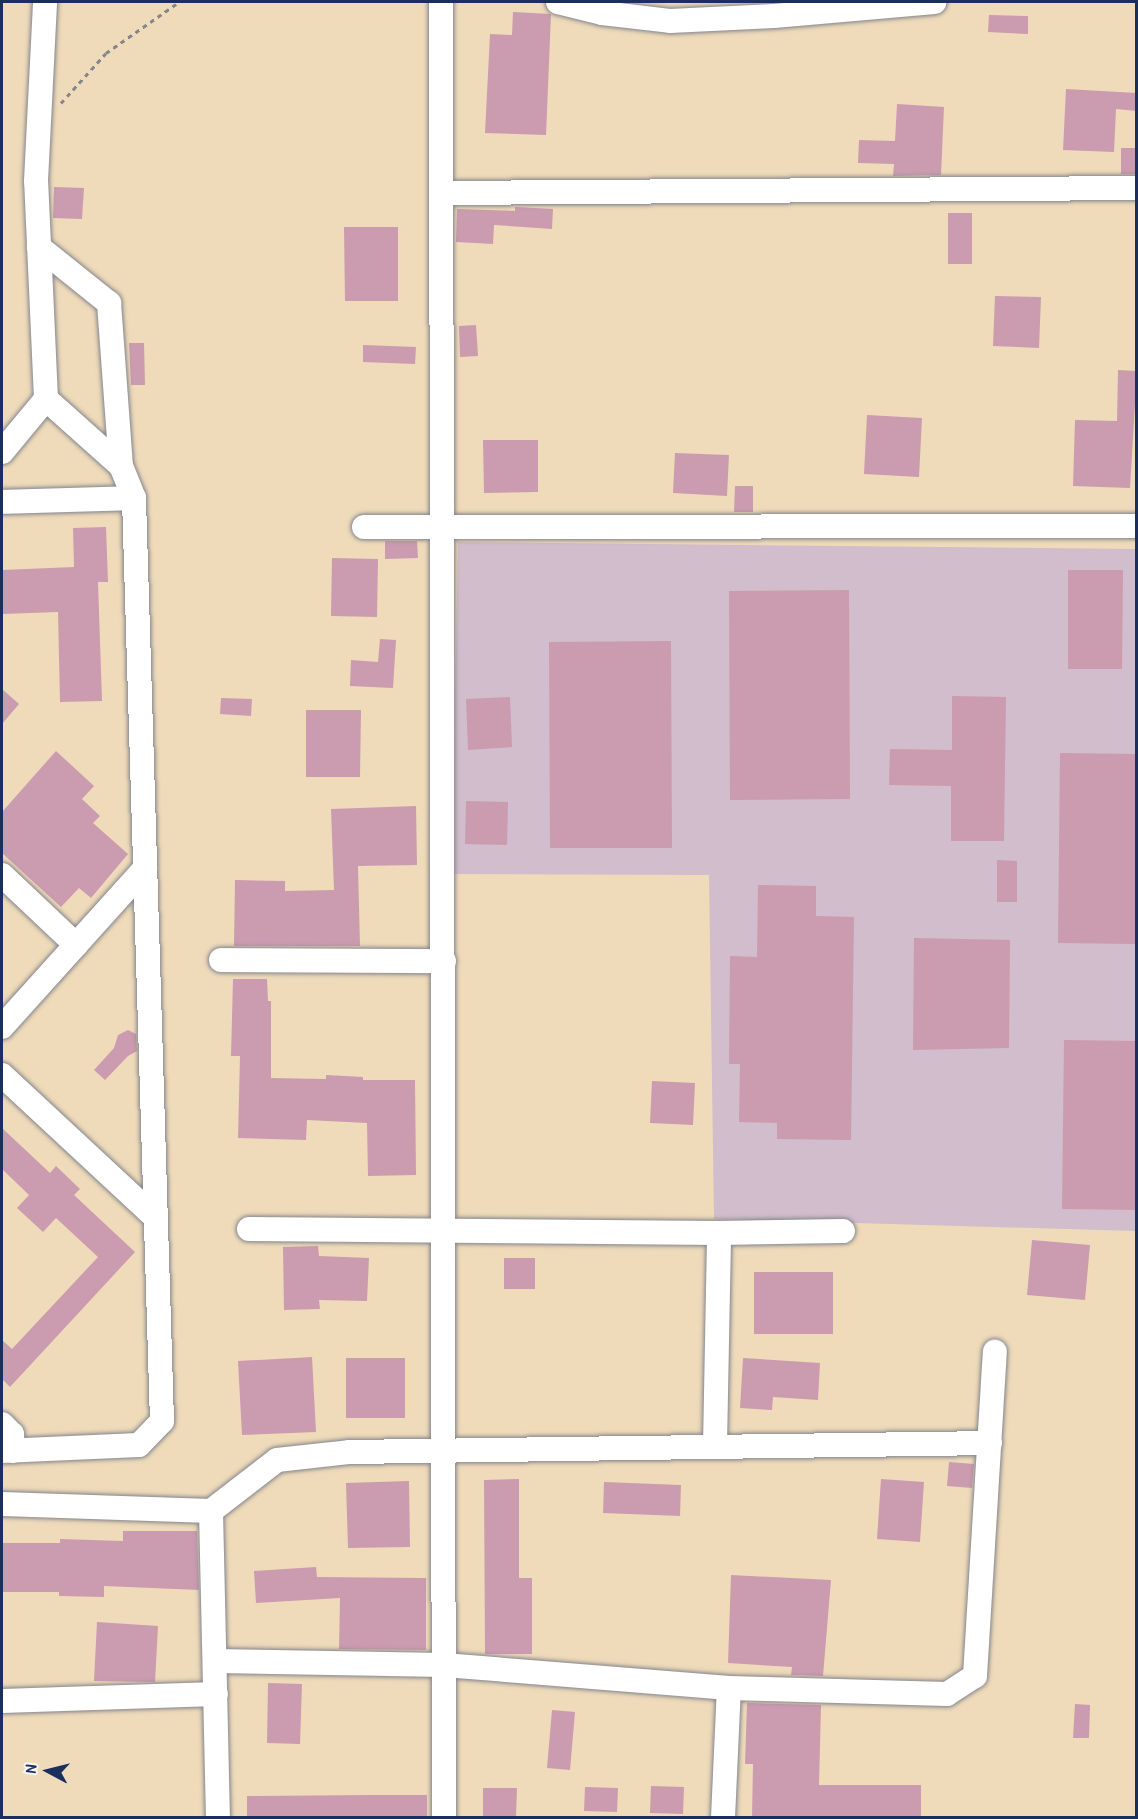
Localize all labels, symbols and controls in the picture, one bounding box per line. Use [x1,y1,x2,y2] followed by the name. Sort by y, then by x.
[18,1741,78,1801] north arrow
[19,1763,42,1774] text: N

